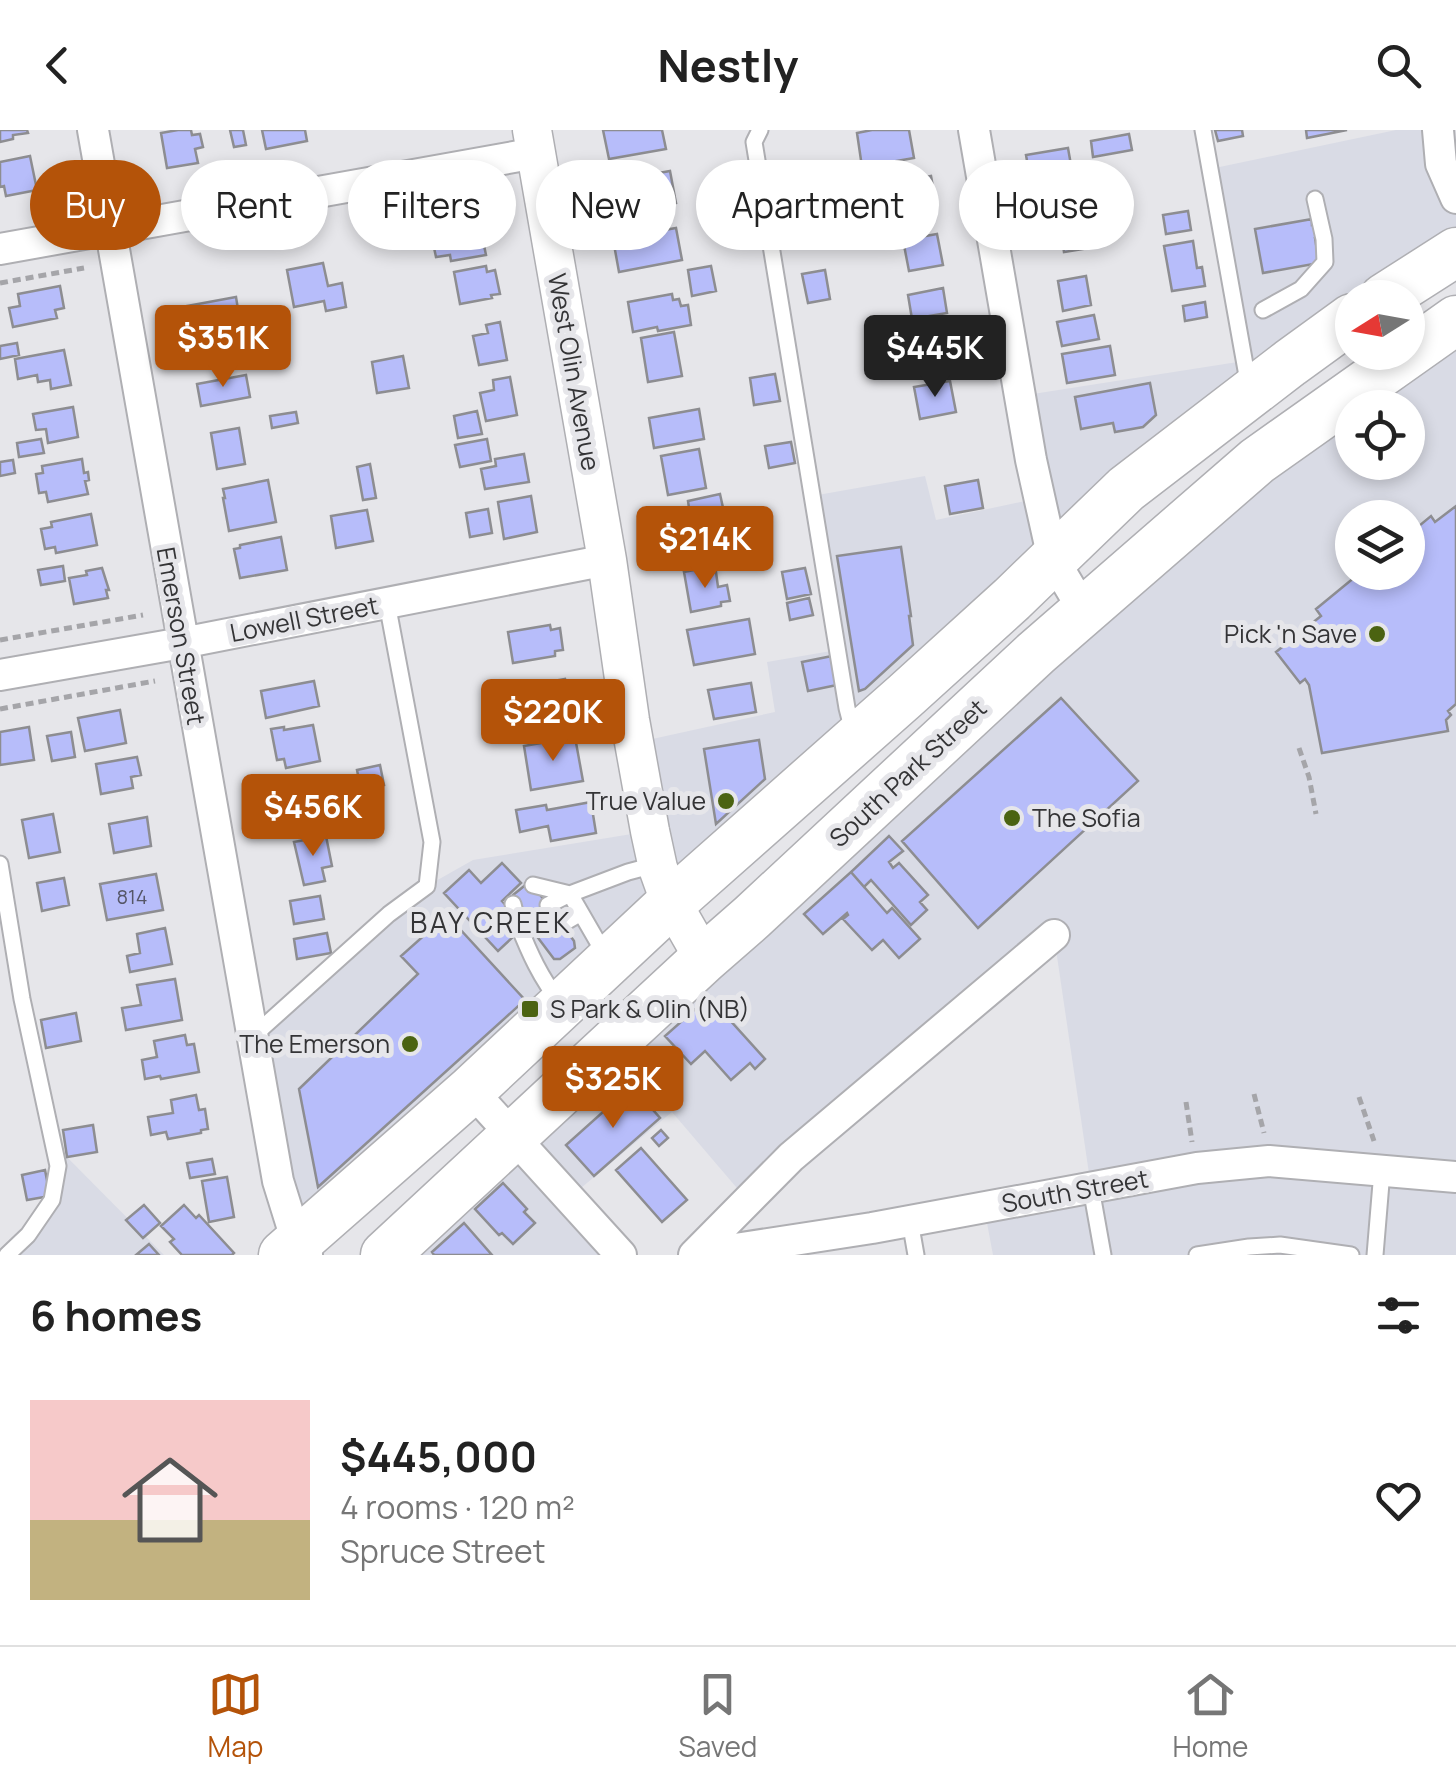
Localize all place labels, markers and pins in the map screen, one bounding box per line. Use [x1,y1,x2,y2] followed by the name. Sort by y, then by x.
[153,305,293,390] pin: $351K
[865,315,1005,400] pin: $445K
[635,506,775,591] pin: $214K
[1224,616,1357,651] place label: Pick 'n Save
[1366,623,1388,645] marker: Pick 'n Save
[483,679,623,764] pin: $220K
[243,774,383,859] pin: $456K
[586,783,706,818] place label: True Value
[715,790,737,812] marker: True Value
[1032,800,1141,835] place label: The Sofia
[1001,807,1023,829] marker: The Sofia
[550,991,750,1026] place label: S Park & Olin (NB)
[519,998,541,1020] marker: S Park & Olin (NB)
[239,1026,390,1061] place label: The Emerson
[399,1033,421,1055] marker: The Emerson
[543,1046,683,1131] pin: $325K

